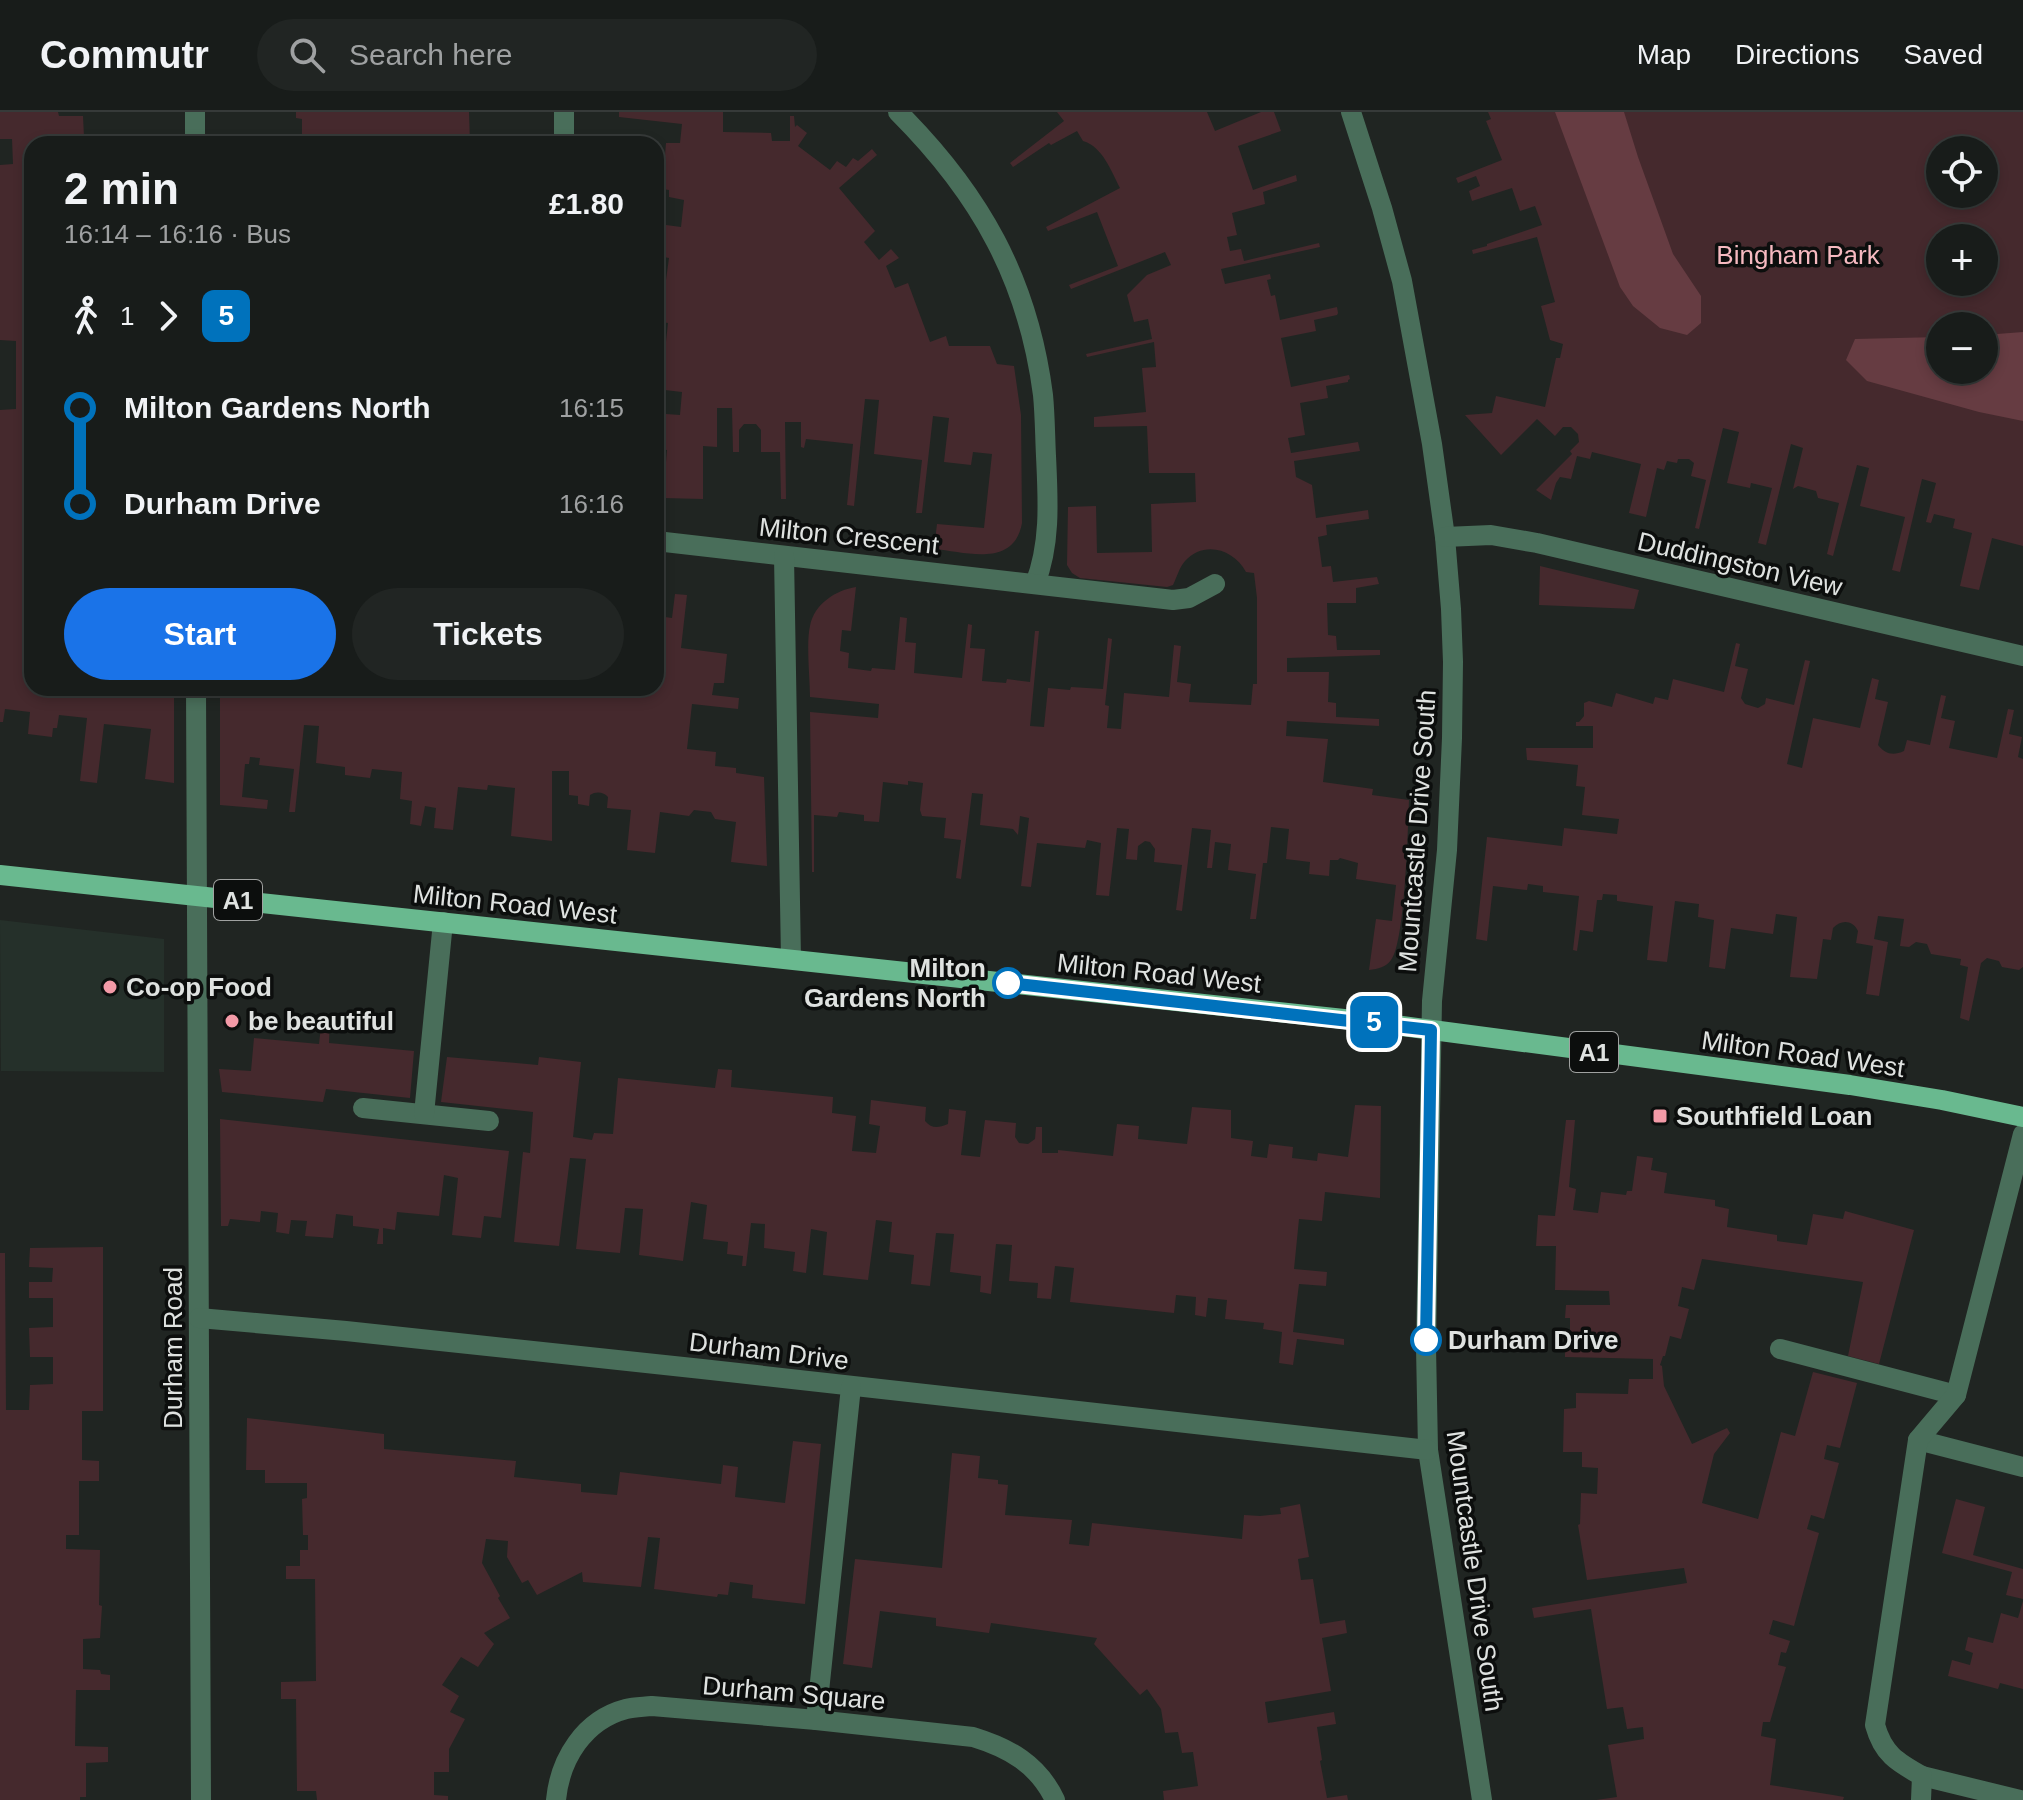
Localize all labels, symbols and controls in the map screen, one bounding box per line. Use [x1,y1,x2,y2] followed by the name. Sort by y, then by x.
[257,19,817,91] search box
[285,33,329,77] icon: search
[40,34,209,76] text: Commutr
[349,38,512,71] text: Search here
[1637,39,1691,70] text: Map
[1735,39,1860,70] text: Directions
[1904,39,1983,70] text: Saved
[1926,136,1998,384] map controls
[1926,136,1998,208] button: locate
[64,164,179,213] text: 2 min
[549,187,624,220] text: £1.80
[64,219,291,249] text: 16:14 – 16:16 · Bus
[1926,224,1998,296] button: +
[1716,240,1881,270] park label: Bingham Park
[64,294,108,338] icon: walk
[146,294,190,338] icon: forward
[218,300,234,331] text: 5
[120,301,134,331] text: 1
[1926,312,1998,384] button: −
[124,391,431,424] text: Milton Gardens North
[559,393,624,423] text: 16:15
[124,487,321,520] text: Durham Drive
[559,489,624,519] text: 16:16
[758,512,941,560] street label: Milton Crescent
[1635,526,1845,602] street label: Duddingston View
[64,588,336,680] button: Start
[352,588,624,680] button: Tickets
[1392,689,1442,973] street label: Mountcastle Drive South
[412,878,619,930] street label: Milton Road West
[214,880,262,920] road number: A1
[1056,947,1263,999] street label: Milton Road West
[804,953,986,1013] place label: Milton Gardens North
[993,968,1023,998] marker: Milton Gardens North
[126,972,272,1002] place label: Co-op Food
[101,978,119,996] marker: Co-op Food
[1348,996,1400,1048] line badge: 5
[248,1006,394,1036] place label: be beautiful
[1366,1006,1382,1037] text: 5
[223,1012,241,1030] marker: be beautiful
[1700,1025,1907,1083] street label: Milton Road West
[1570,1032,1618,1072] road number: A1
[1676,1101,1872,1131] place label: Southfield Loan
[1651,1107,1669,1125] marker: Southfield Loan
[158,1267,188,1429] street label: Durham Road
[1411,1325,1441,1355] marker: Durham Drive
[1448,1325,1619,1355] place label: Durham Drive
[688,1326,850,1376] street label: Durham Drive
[1440,1429,1510,1713] street label: Mountcastle Drive South
[701,1670,887,1716] street label: Durham Square

